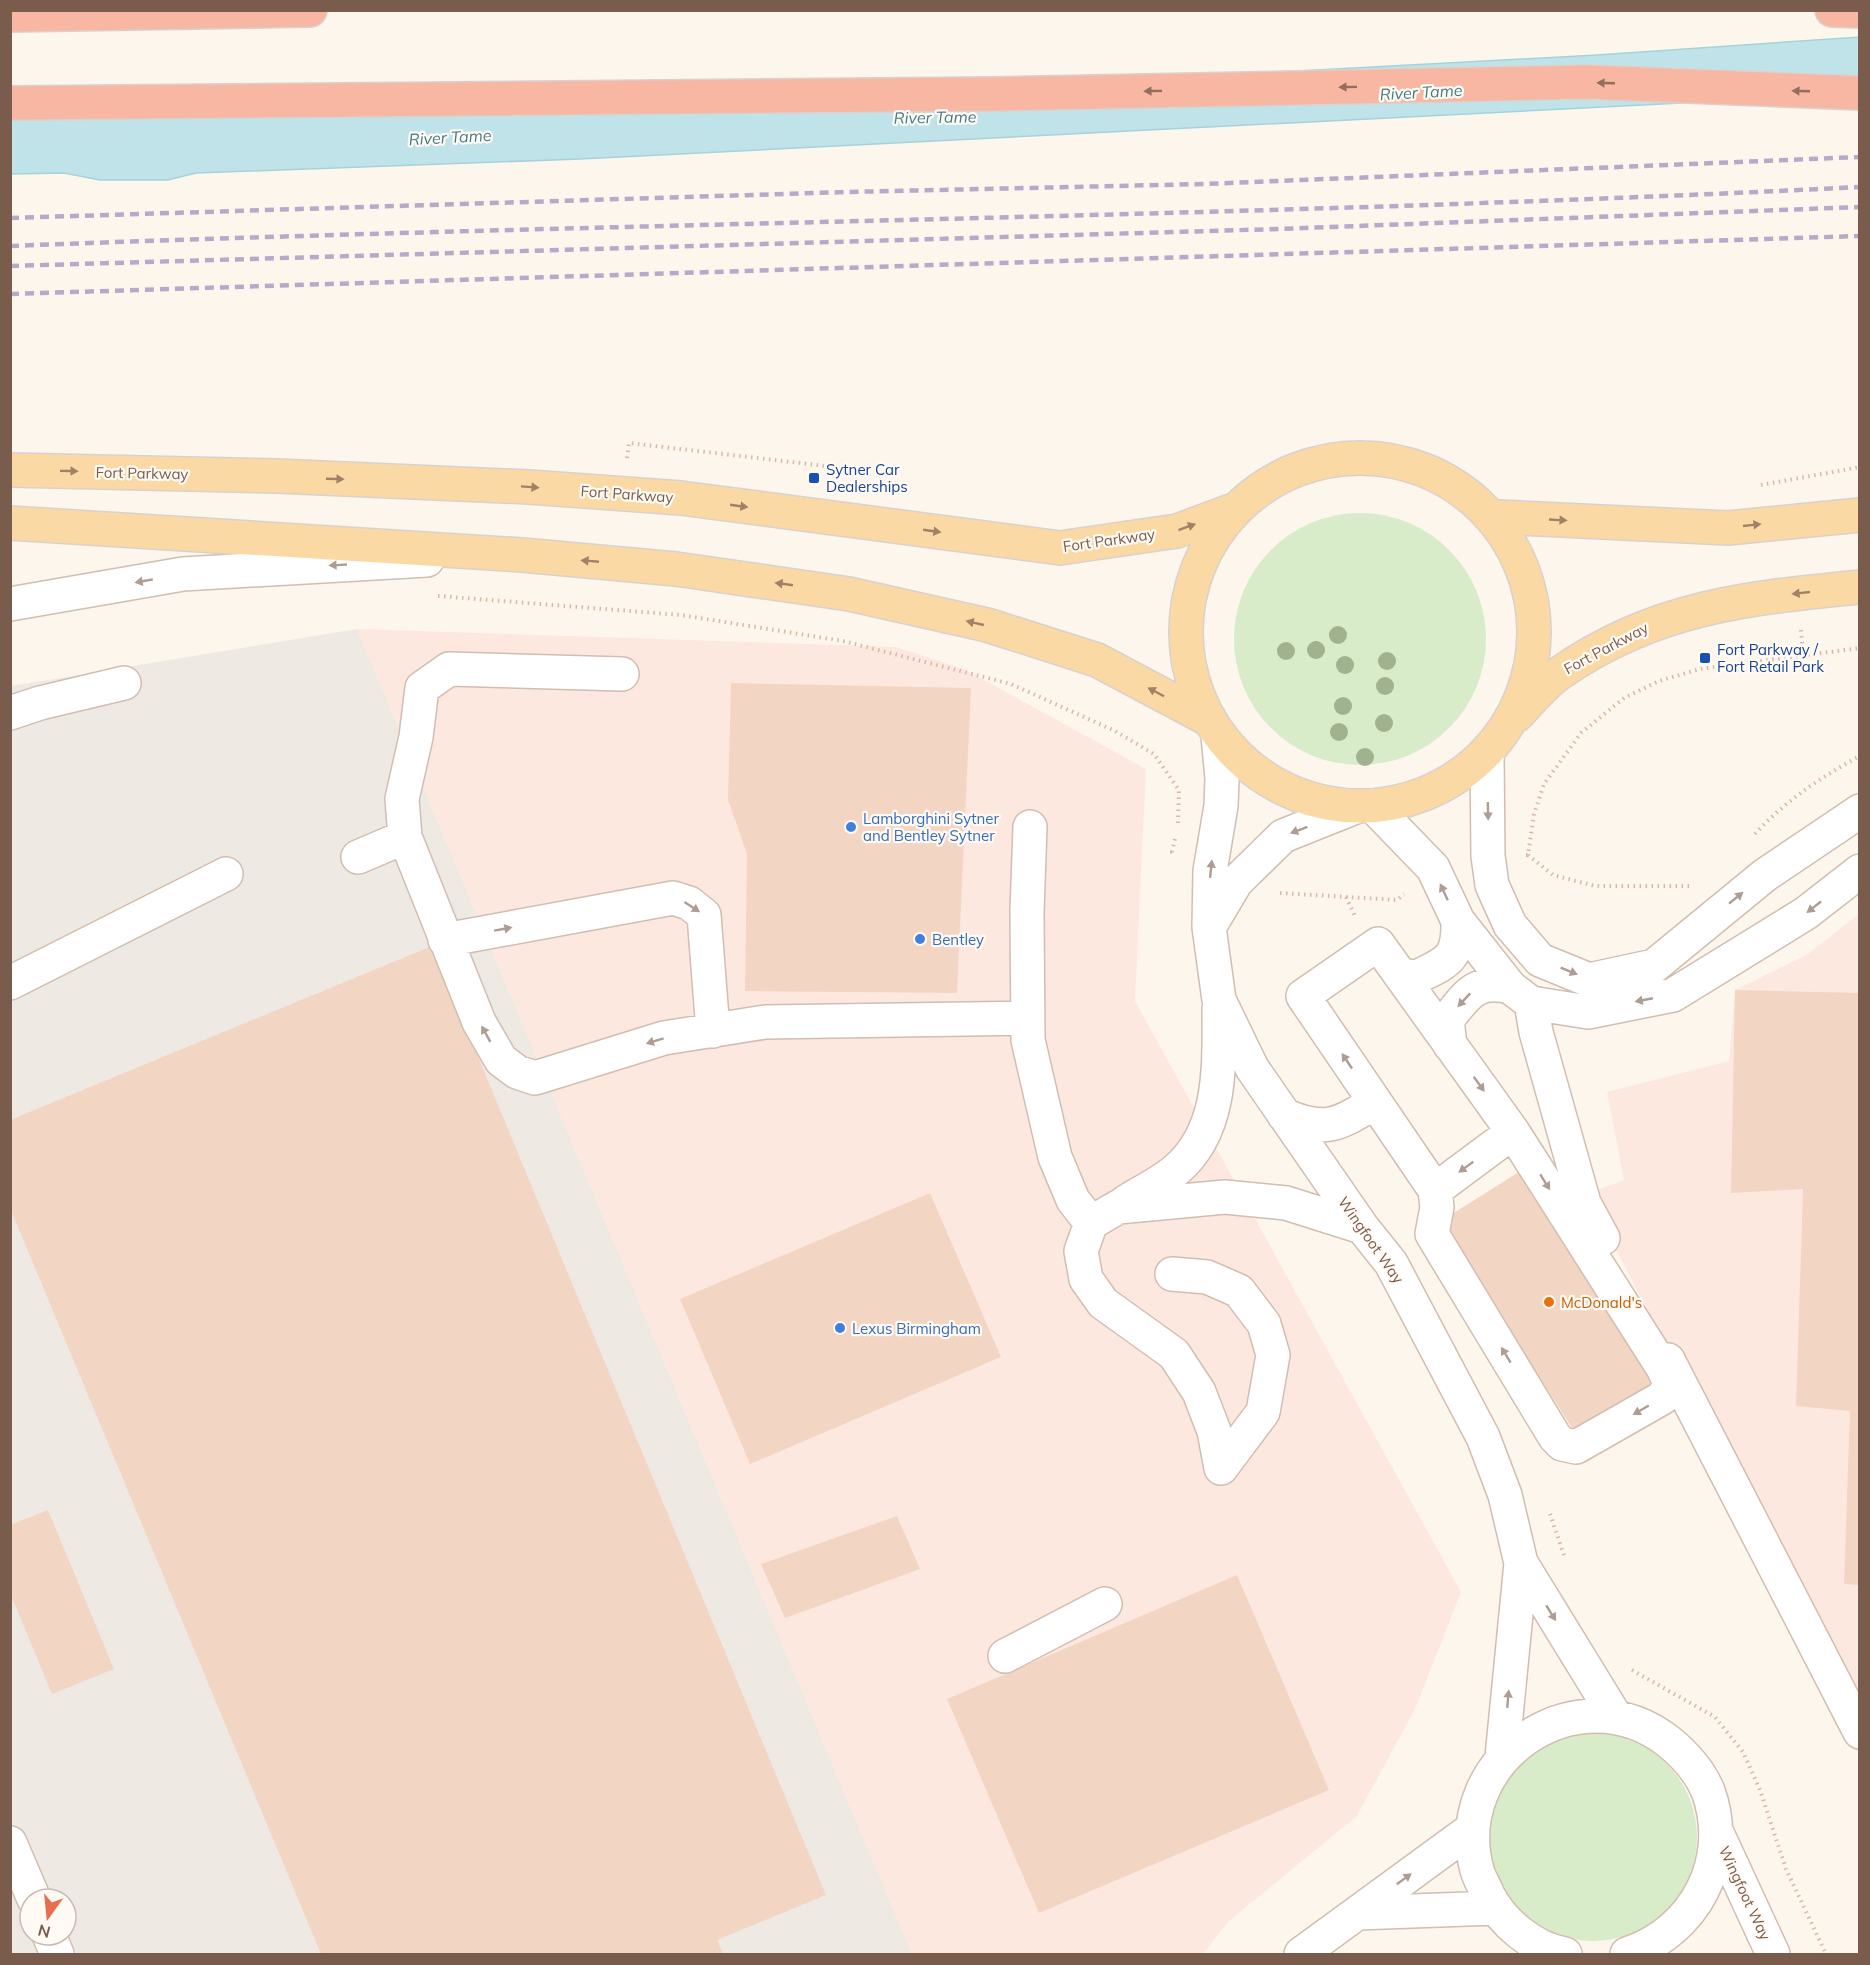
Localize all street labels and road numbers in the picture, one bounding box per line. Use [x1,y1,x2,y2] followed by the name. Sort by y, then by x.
[95,463,189,483] street label: Fort Parkway
[580,481,674,507] street label: Fort Parkway
[1062,524,1156,556] street label: Fort Parkway
[1561,618,1651,678] street label: Fort Parkway
[1334,1193,1408,1287] street label: Wingfoot Way
[1715,1843,1775,1943] street label: Wingfoot Way

